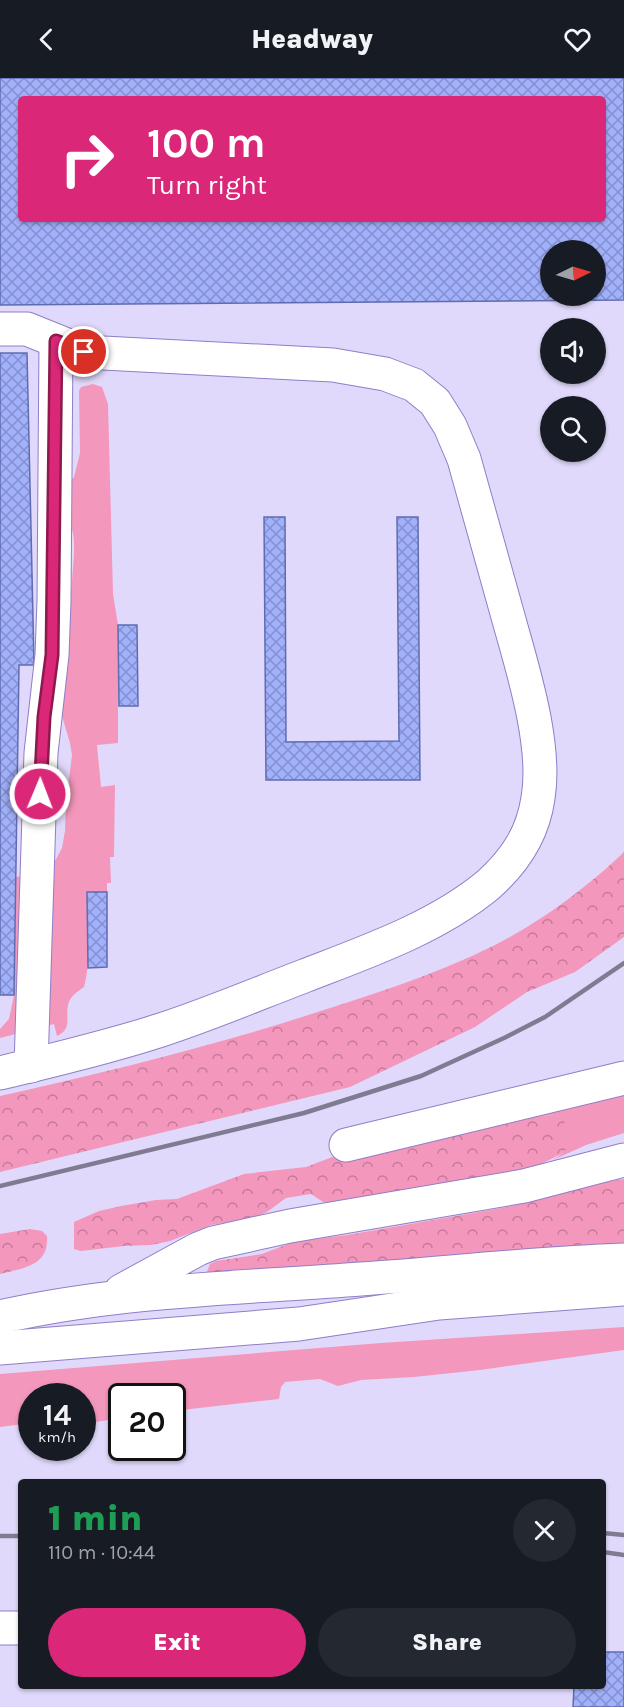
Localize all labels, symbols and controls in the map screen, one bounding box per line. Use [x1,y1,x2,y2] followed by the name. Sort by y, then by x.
[30,23,63,56] icon: back
[251,23,373,55] text: Headway
[561,23,594,56] icon: heart
[147,118,266,168] text: 100 m
[48,120,126,198] icon: right
[147,169,267,201] text: Turn right
[540,240,606,306] north arrow
[540,240,606,462] map controls
[540,318,606,384] button: sound
[58,326,109,377] pin
[67,335,100,368] icon: arrive
[540,396,606,462] button: search
[8,762,72,826] position arrow
[108,1383,186,1461] speed limit sign: 20
[43,1397,71,1433] text: 14
[38,1428,76,1446] text: km/h
[48,1497,142,1539] text: 1 min
[513,1499,576,1562] button: close
[48,1541,155,1564] text: 110 m · 10:44
[48,1608,306,1677] button: Exit
[318,1608,576,1677] button: Share

